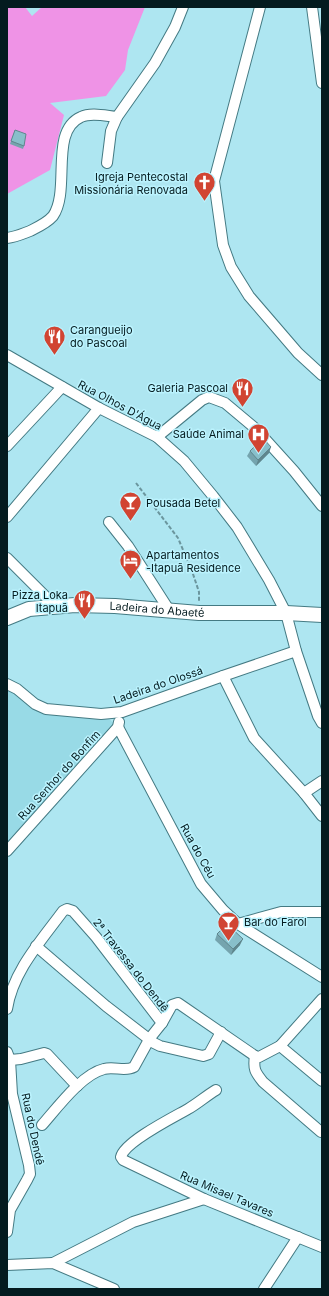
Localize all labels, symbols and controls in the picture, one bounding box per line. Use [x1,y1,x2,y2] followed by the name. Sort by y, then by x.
[74,170,188,197] place label: Igreja Pentecostal Missionária Renovada
[191,170,217,203] church icon: Igreja Pentecostal Missionária Renovada
[42,323,68,356] restaurant icon: Carangueijo do Pascoal
[70,323,133,350] place label: Carangueijo do Pascoal
[230,375,256,408] restaurant icon: Galeria Pascoal
[76,377,164,433] street label: Rua Olhos D'Água
[147,381,228,395] place label: Galeria Pascoal
[246,421,272,454] hospital icon: Saúde Animal
[173,427,244,441] place label: Saúde Animal
[117,490,143,523] bar icon: Pousada Betel
[146,496,220,510] place label: Pousada Betel
[117,548,143,581] hotel icon: Apartamentos -Itapuã Residence
[146,548,241,575] place label: Apartamentos -Itapuã Residence
[12,588,68,615] place label: Pizza Loka Itapuã
[71,588,97,621] restaurant icon: Pizza Loka Itapuã
[109,599,204,620] street label: Ladeira do Abaeté
[112,663,204,707] street label: Ladeira do Olossá
[15,727,103,823] street label: Rua Senhor do Bonfim
[177,821,219,881] street label: Rua do Céu
[215,909,241,942] bar icon: Bar do Farol
[90,915,172,1015] street label: 2ª Travessa do Dendê
[244,915,307,929] place label: Bar do Farol
[19,1092,47,1166] street label: Rua do Dendê
[178,1168,276,1220] street label: Rua Misael Tavares

